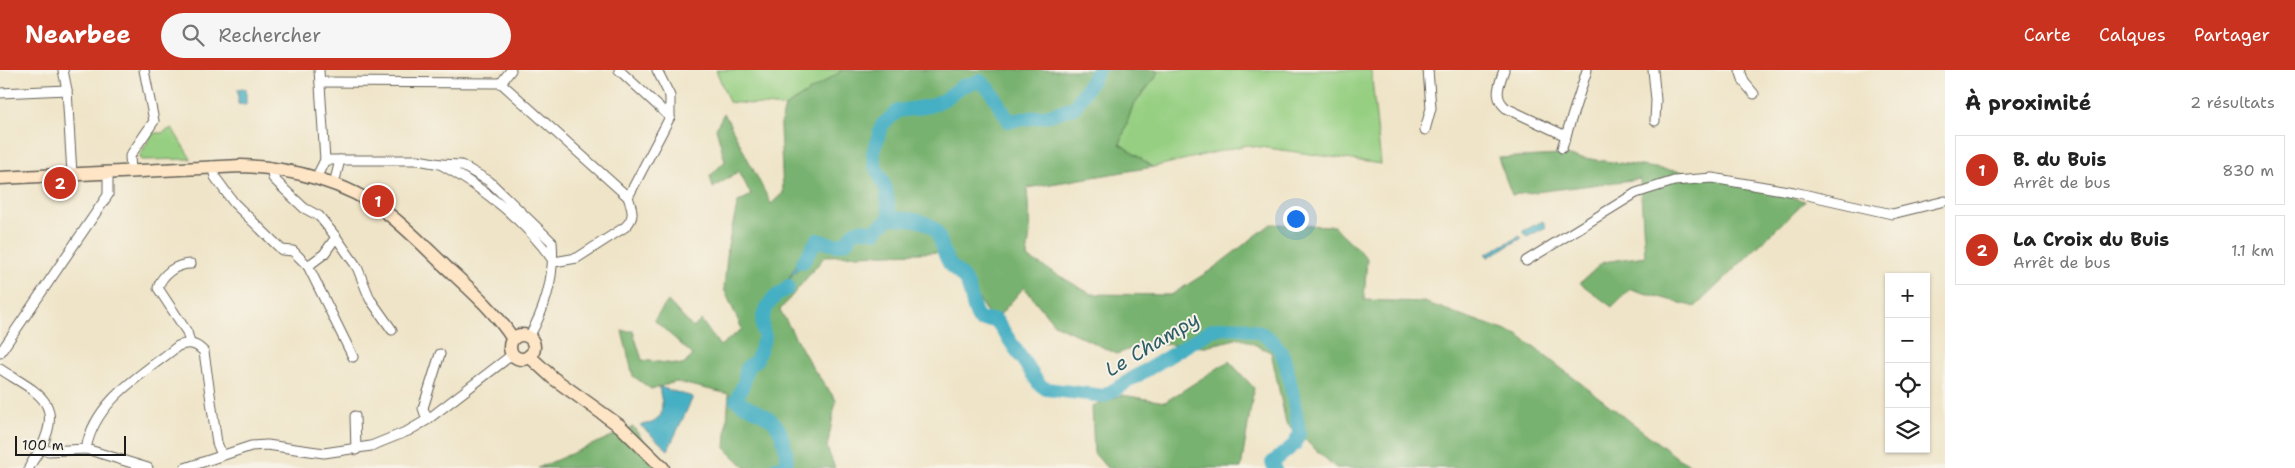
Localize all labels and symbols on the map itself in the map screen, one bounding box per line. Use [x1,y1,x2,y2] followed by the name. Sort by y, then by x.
[44,164,76,202] pin: 2
[362,182,394,220] pin: 1
[1283,206,1309,232] your location
[1100,306,1204,382] water label: Le Champy
[15,433,126,456] scale bar

